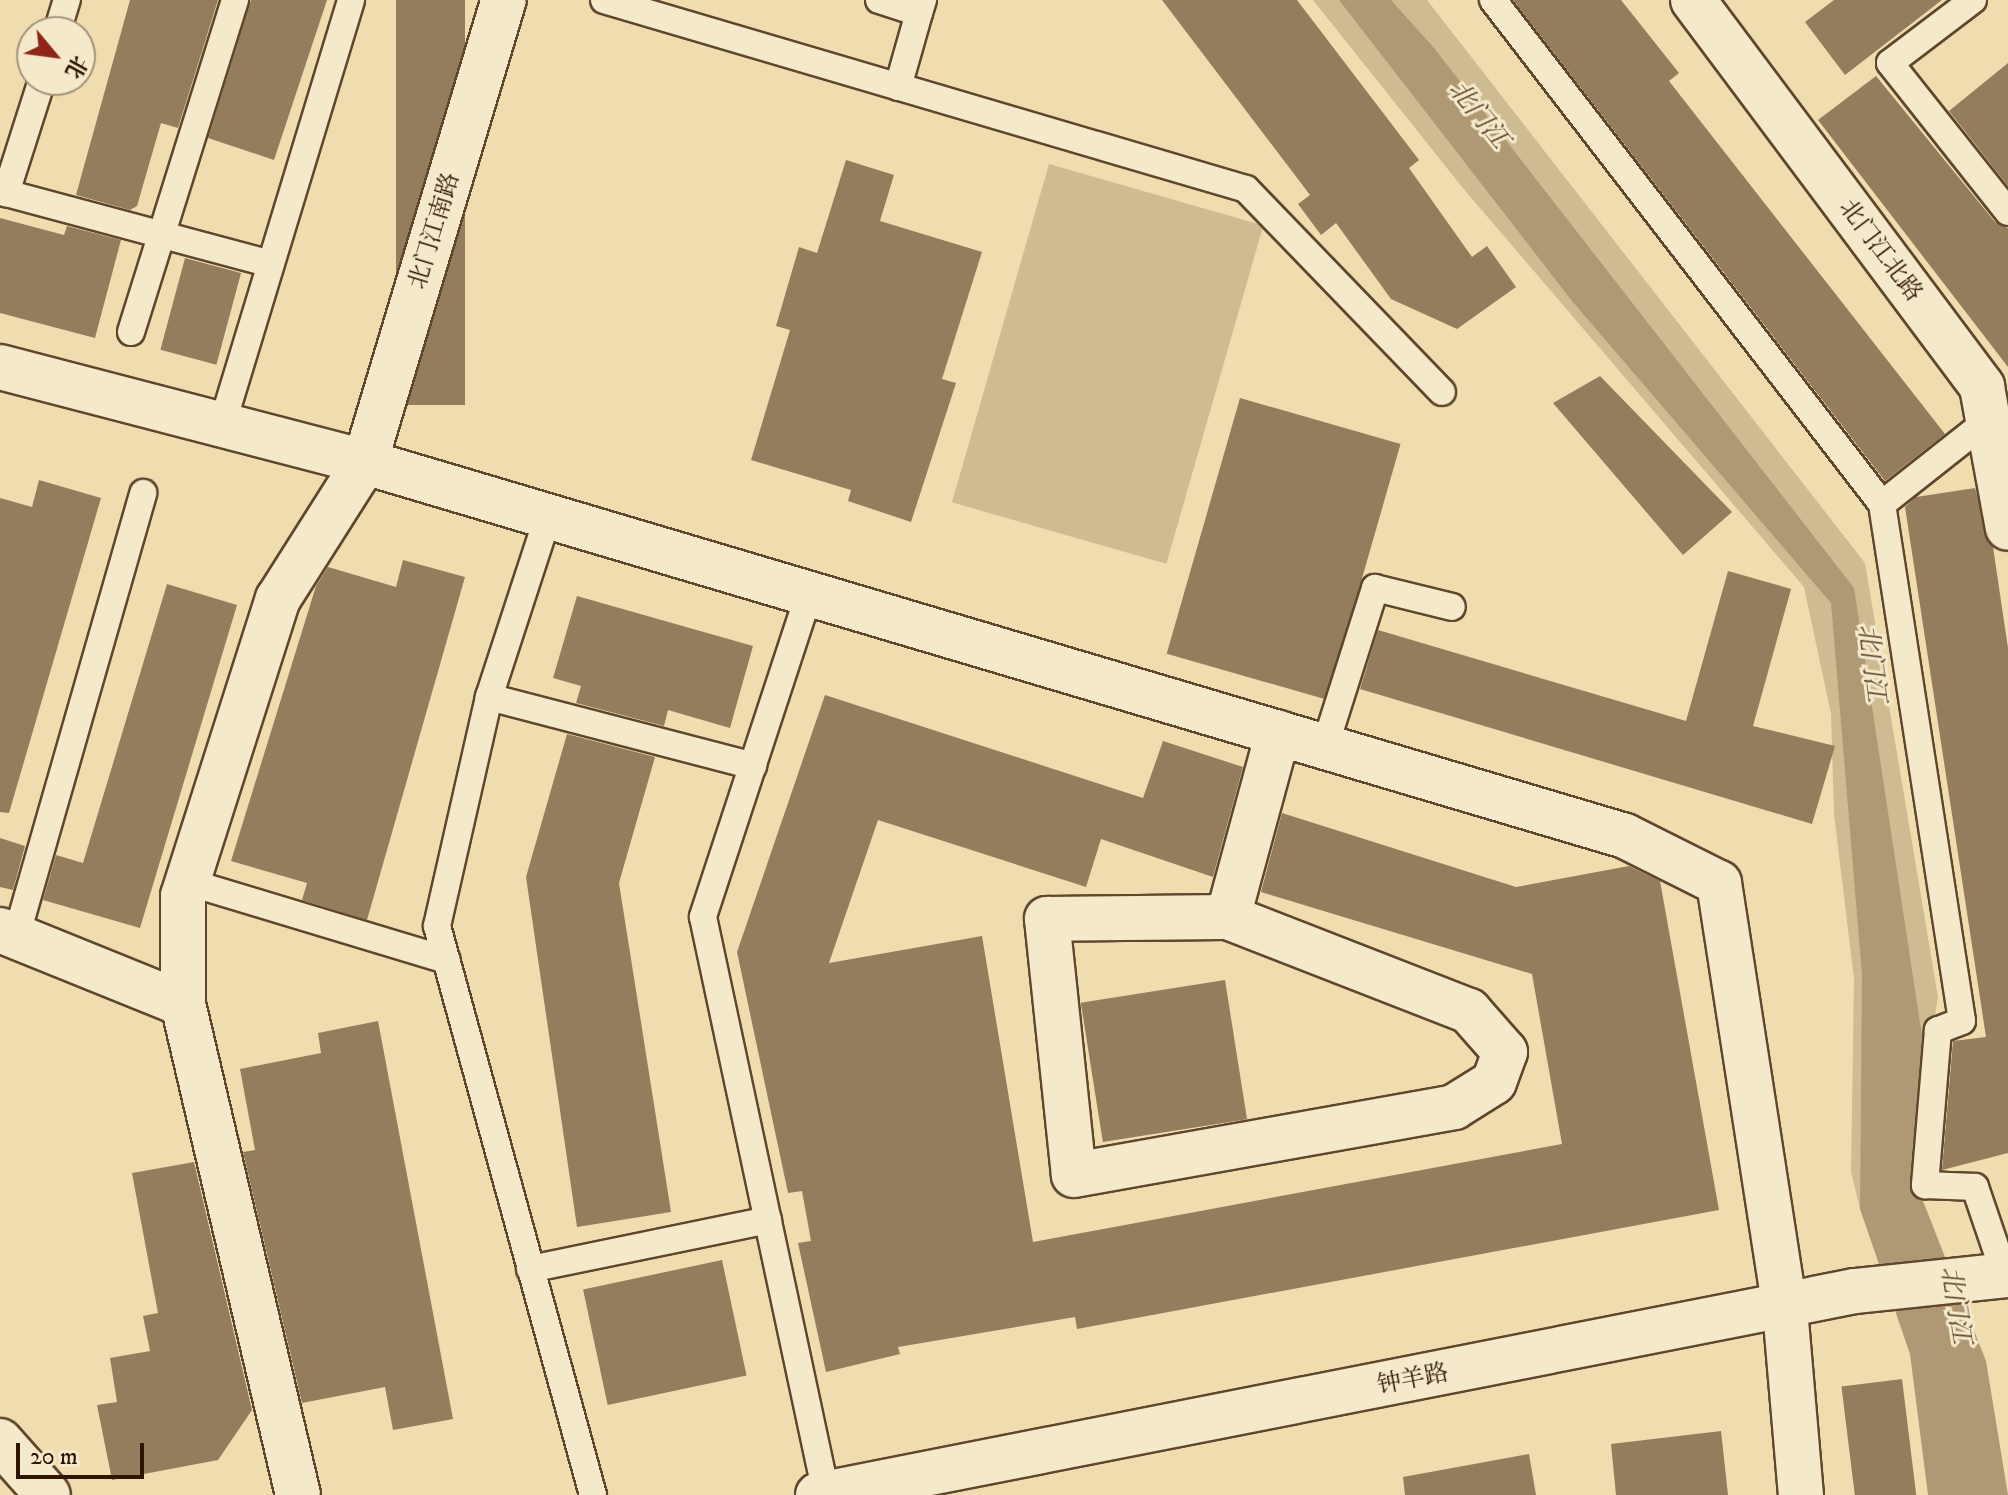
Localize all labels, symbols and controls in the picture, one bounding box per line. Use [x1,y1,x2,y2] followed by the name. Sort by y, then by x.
[16,16,96,96] north arrow
[59,51,93,83] text: 北
[1441,75,1515,155] water label: 北门江
[404,169,466,293] street label: 北门江南路
[1832,194,1928,308] street label: 北门江北路
[1851,622,1891,704] water label: 北门江
[1933,1264,1977,1346] water label: 北门江
[1375,1359,1451,1401] street label: 钟羊路
[20,1427,148,1477] scale bar
[30,1442,78,1472] text: 20 m

